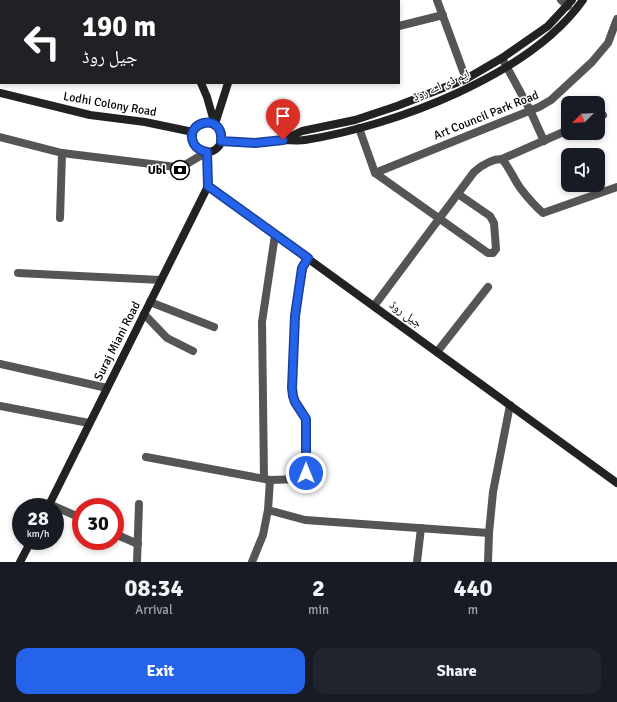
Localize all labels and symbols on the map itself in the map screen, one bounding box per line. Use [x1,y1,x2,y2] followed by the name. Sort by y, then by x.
[410,66,472,105] street label: ایم ڈی اے روڈ
[431,88,541,143] street label: Art Council Park Road
[62,89,158,120] street label: Lodhi Colony Road
[561,96,605,140] north arrow
[266,99,300,140] pin
[169,159,191,181] bank icon: Ubl
[148,163,166,178] place label: Ubl
[386,297,425,332] street label: جیل روڈ
[91,299,144,383] street label: Suraj Miani Road
[285,452,327,494] position arrow
[72,498,124,550] speed limit sign: 30

